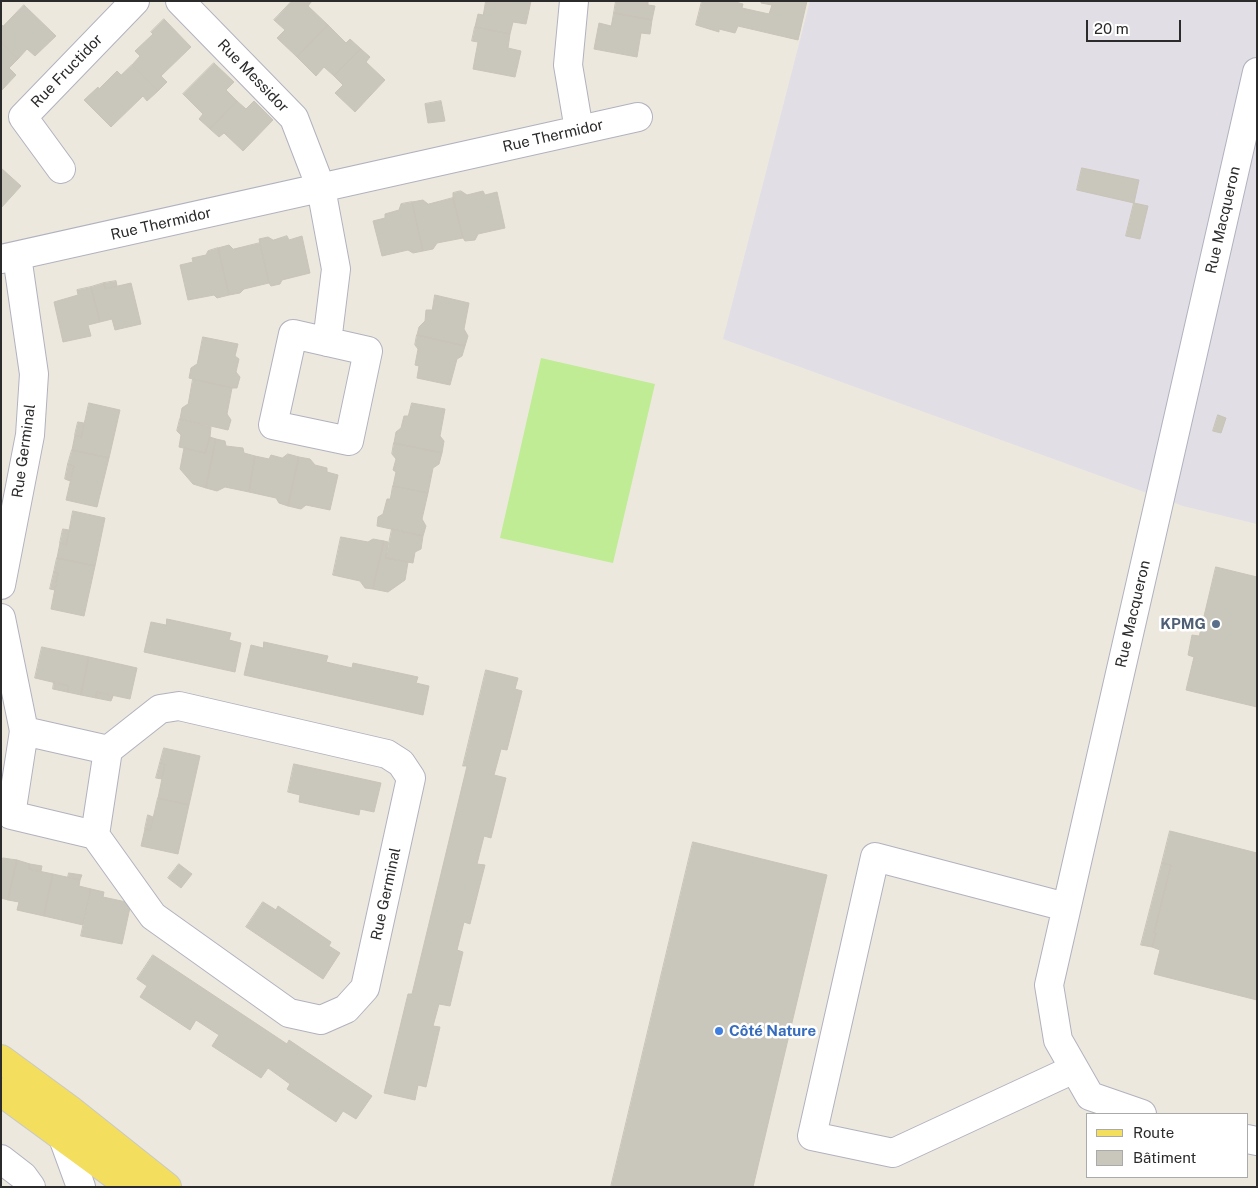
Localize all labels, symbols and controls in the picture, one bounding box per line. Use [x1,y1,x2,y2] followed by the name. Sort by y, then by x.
[1088,10,1183,42] scale bar
[1094,20,1129,37] text: 20 m
[28,31,106,111] street label: Rue Fructidor
[214,36,292,116] street label: Rue Messidor
[501,116,605,156] street label: Rue Thermidor
[1202,165,1244,275] street label: Rue Macqueron
[109,204,213,244] street label: Rue Thermidor
[9,403,39,499] street label: Rue Germinal
[1112,559,1154,669] street label: Rue Macqueron
[1160,615,1206,633] place label: KPMG
[1210,618,1222,630] marker: KPMG
[367,846,405,942] street label: Rue Germinal
[729,1022,816,1040] place label: Côté Nature
[713,1025,725,1037] marker: Côté Nature
[1086,1113,1248,1178] legend
[1133,1124,1174,1141] text: Route
[1133,1149,1196,1166] text: Bâtiment

